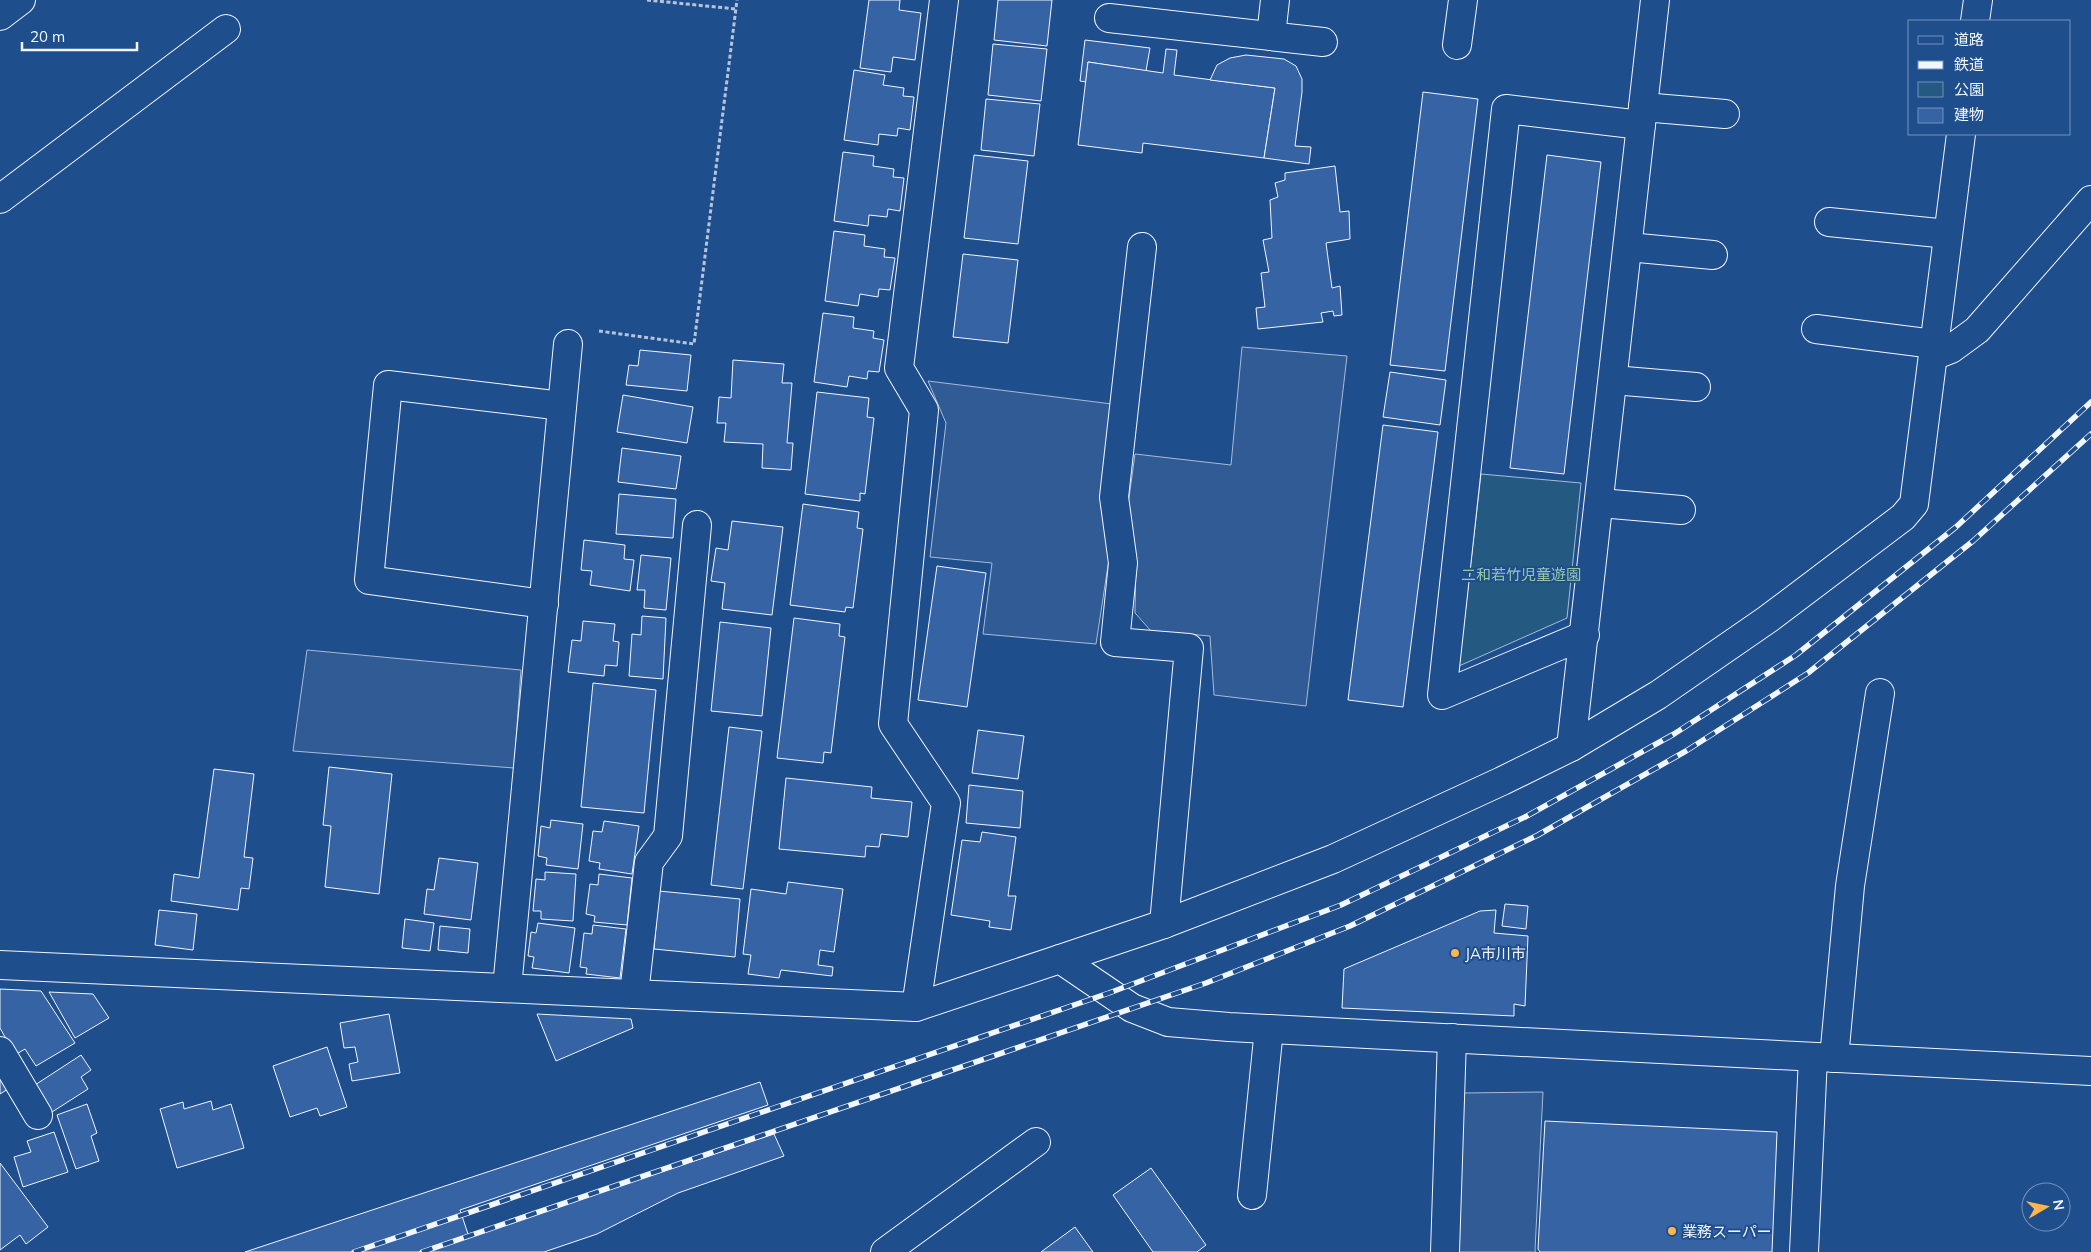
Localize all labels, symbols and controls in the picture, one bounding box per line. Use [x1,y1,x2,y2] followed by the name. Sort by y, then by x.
[22,20,138,52] scale bar
[1908,20,2071,135] legend
[30,27,65,46] text: 20 m
[1954,30,1984,49] text: 道路
[1954,55,1984,74] text: 鉄道
[1954,80,1984,99] text: 公園
[1954,105,1984,124] text: 建物
[1461,565,1581,584] park label: 二和若竹児童遊園
[1465,944,1526,963] place label: JA市川市
[1449,947,1461,959] marker: JA市川市
[2021,1182,2071,1232] north arrow
[2049,1198,2069,1212] text: N
[1682,1222,1772,1241] place label: 業務スーパー
[1666,1225,1678,1237] marker: 業務スーパー

